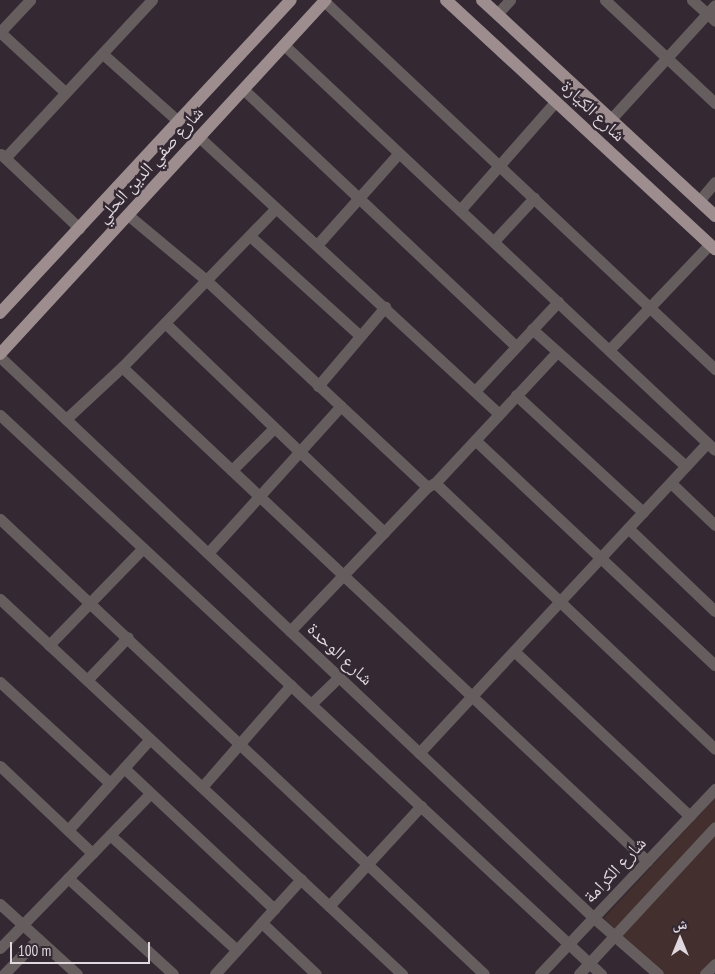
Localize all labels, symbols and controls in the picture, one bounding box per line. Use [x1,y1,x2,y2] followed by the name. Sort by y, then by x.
[556,76,630,146] street label: شارع الكيارة
[92,102,208,228] street label: شارع صفي الدين الحلي
[303,618,377,690] street label: شارع الوحدة
[579,833,651,907] street label: شارع الكرامة
[655,914,705,964] north arrow
[673,915,687,933] text: ش
[12,932,152,964] scale bar
[18,941,51,960] text: 100 m

